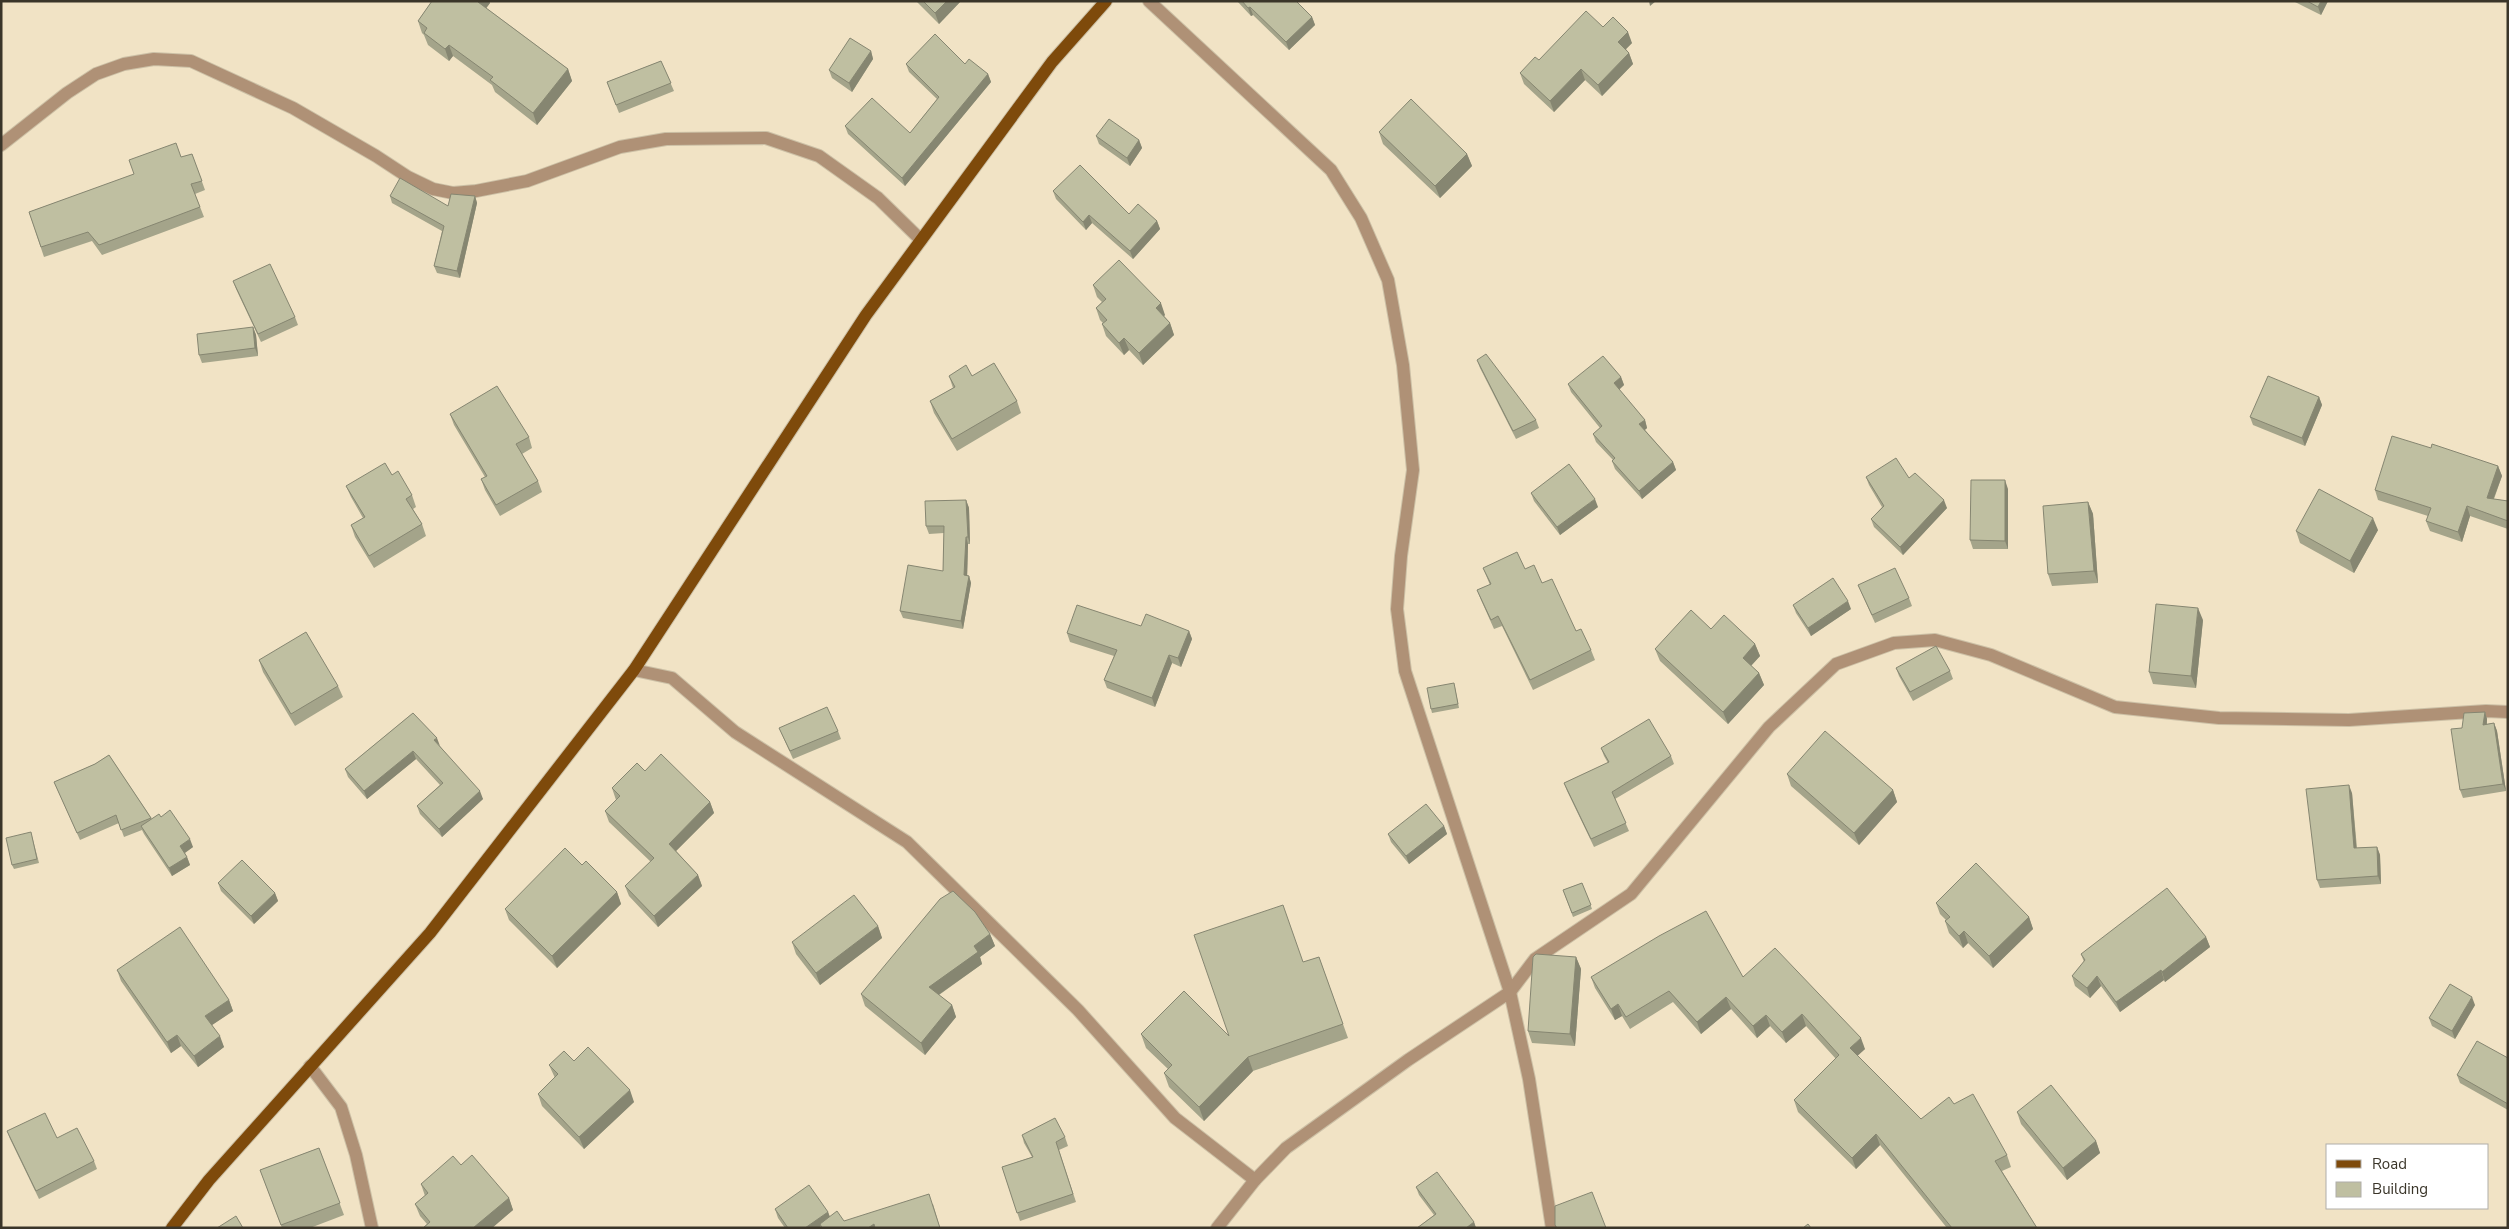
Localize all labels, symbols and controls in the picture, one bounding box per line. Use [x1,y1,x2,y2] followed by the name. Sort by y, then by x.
[2326,1144,2489,1209] legend
[2372,1154,2407,1174] text: Road
[2372,1179,2428,1199] text: Building

